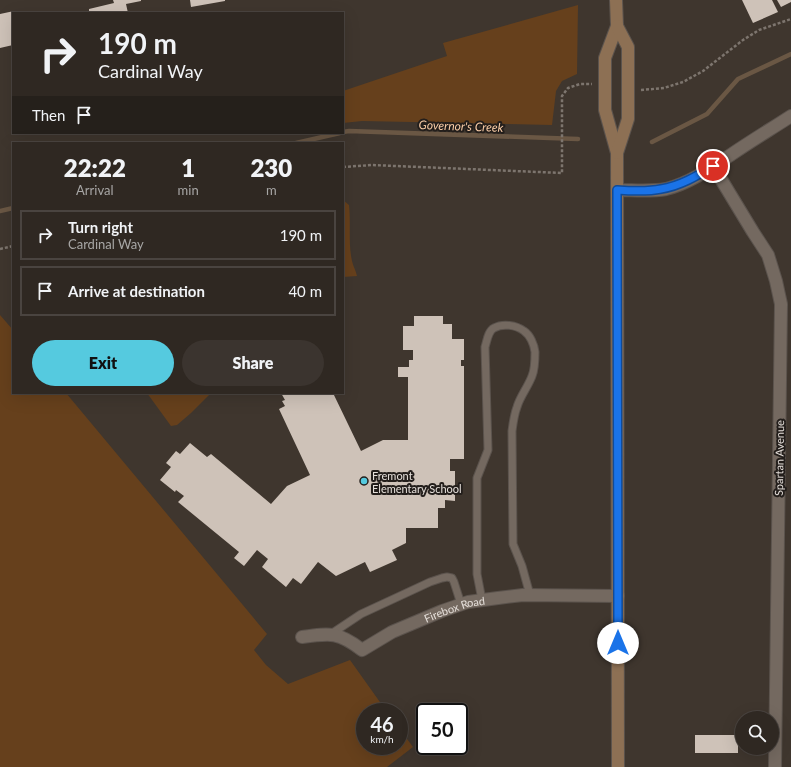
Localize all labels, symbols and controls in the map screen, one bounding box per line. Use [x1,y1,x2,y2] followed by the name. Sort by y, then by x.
[98,26,177,60] text: 190 m
[32,28,84,80] icon: right
[98,60,203,82] text: Cardinal Way
[73,104,95,126] icon: arrive
[32,106,65,124] text: Then
[418,117,504,135] water label: Governor's Creek
[696,149,730,183] pin
[64,153,126,182] text: 22:22
[181,153,195,182] text: 1
[250,153,292,182] text: 230
[702,155,724,177] icon: arrive
[76,182,114,198] text: Arrival
[178,182,199,198] text: min
[266,182,277,198] text: m
[68,218,133,236] text: Turn right
[34,224,56,246] icon: right
[280,226,322,244] text: 190 m
[68,236,144,252] text: Cardinal Way
[34,280,56,302] icon: arrive
[68,282,205,300] text: Arrive at destination
[288,282,322,300] text: 40 m
[32,340,174,386] button: Exit
[182,340,324,386] button: Share
[772,420,786,496] street label: Spartan Avenue
[372,469,462,495] place label: Fremont Elementary School
[359,476,369,486] marker: Fremont Elementary School
[422,593,486,624] street label: Firebox Road
[597,622,639,664] position arrow
[416,703,468,755] speed limit sign: 50
[735,711,779,755] map controls
[735,711,779,755] button: search
[370,712,394,736] text: 46
[370,733,394,745] text: km/h

